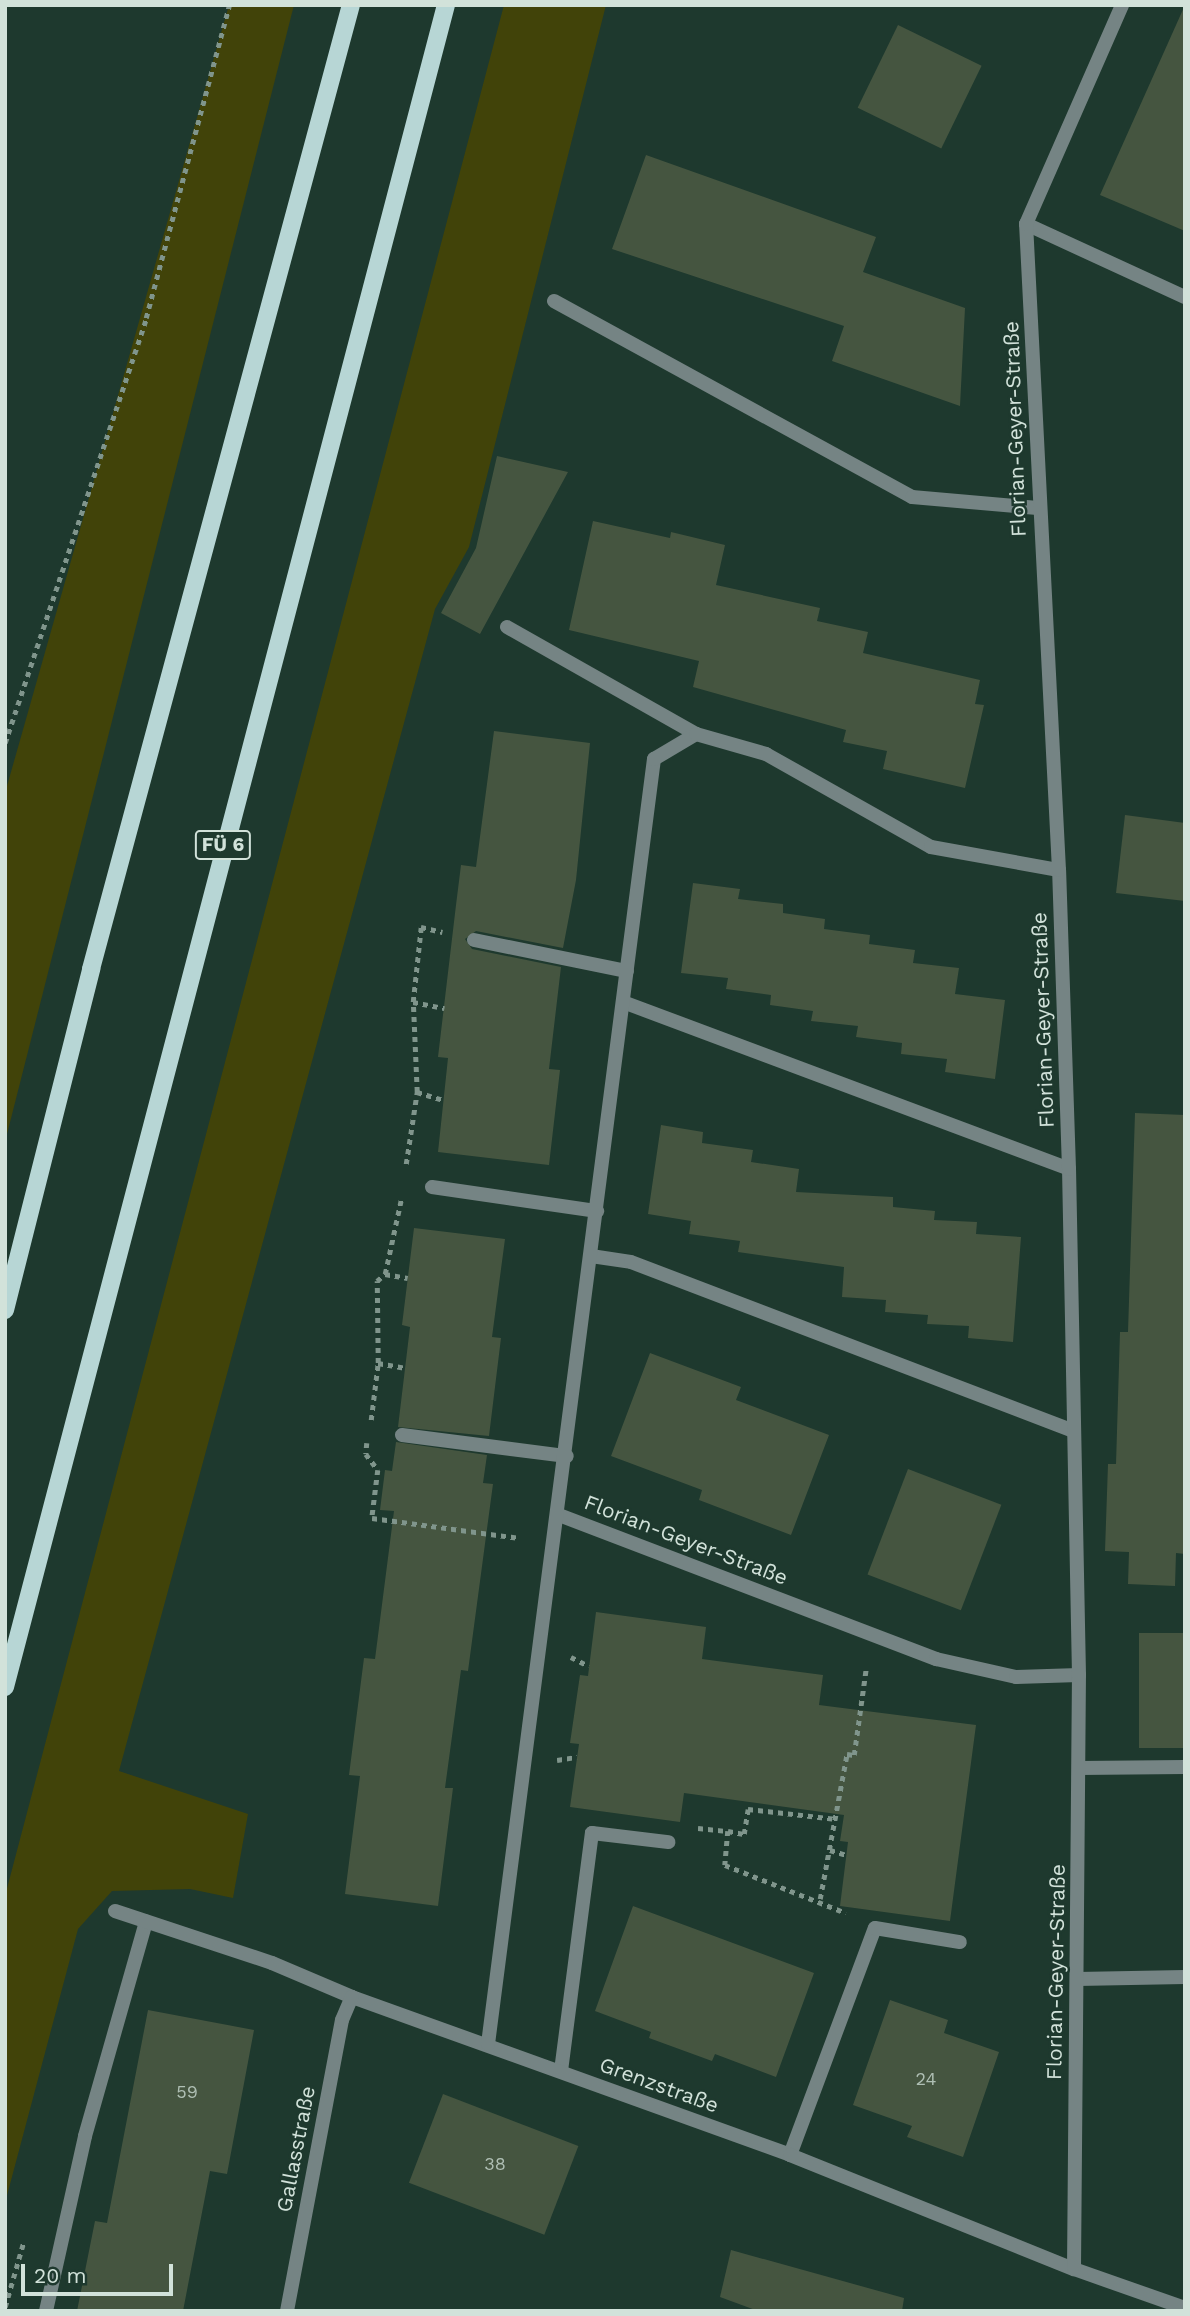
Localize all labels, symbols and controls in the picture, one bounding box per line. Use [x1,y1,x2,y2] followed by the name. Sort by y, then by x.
[999,321,1031,537] street label: Florian-Geyer-Straße
[193,830,253,860] road number: FÜ 6
[1027,912,1059,1128] street label: Florian-Geyer-Straße
[581,1490,791,1590] street label: Florian-Geyer-Straße
[1042,1864,1070,2080] street label: Florian-Geyer-Straße
[596,2052,722,2118] street label: Grenzstraße
[916,2068,936,2090] house number: 24
[176,2081,198,2103] house number: 59
[271,2084,321,2214] street label: Gallasstraße
[484,2153,506,2175] house number: 38
[24,2250,177,2294] scale bar
[34,2263,86,2288] text: 20 m

